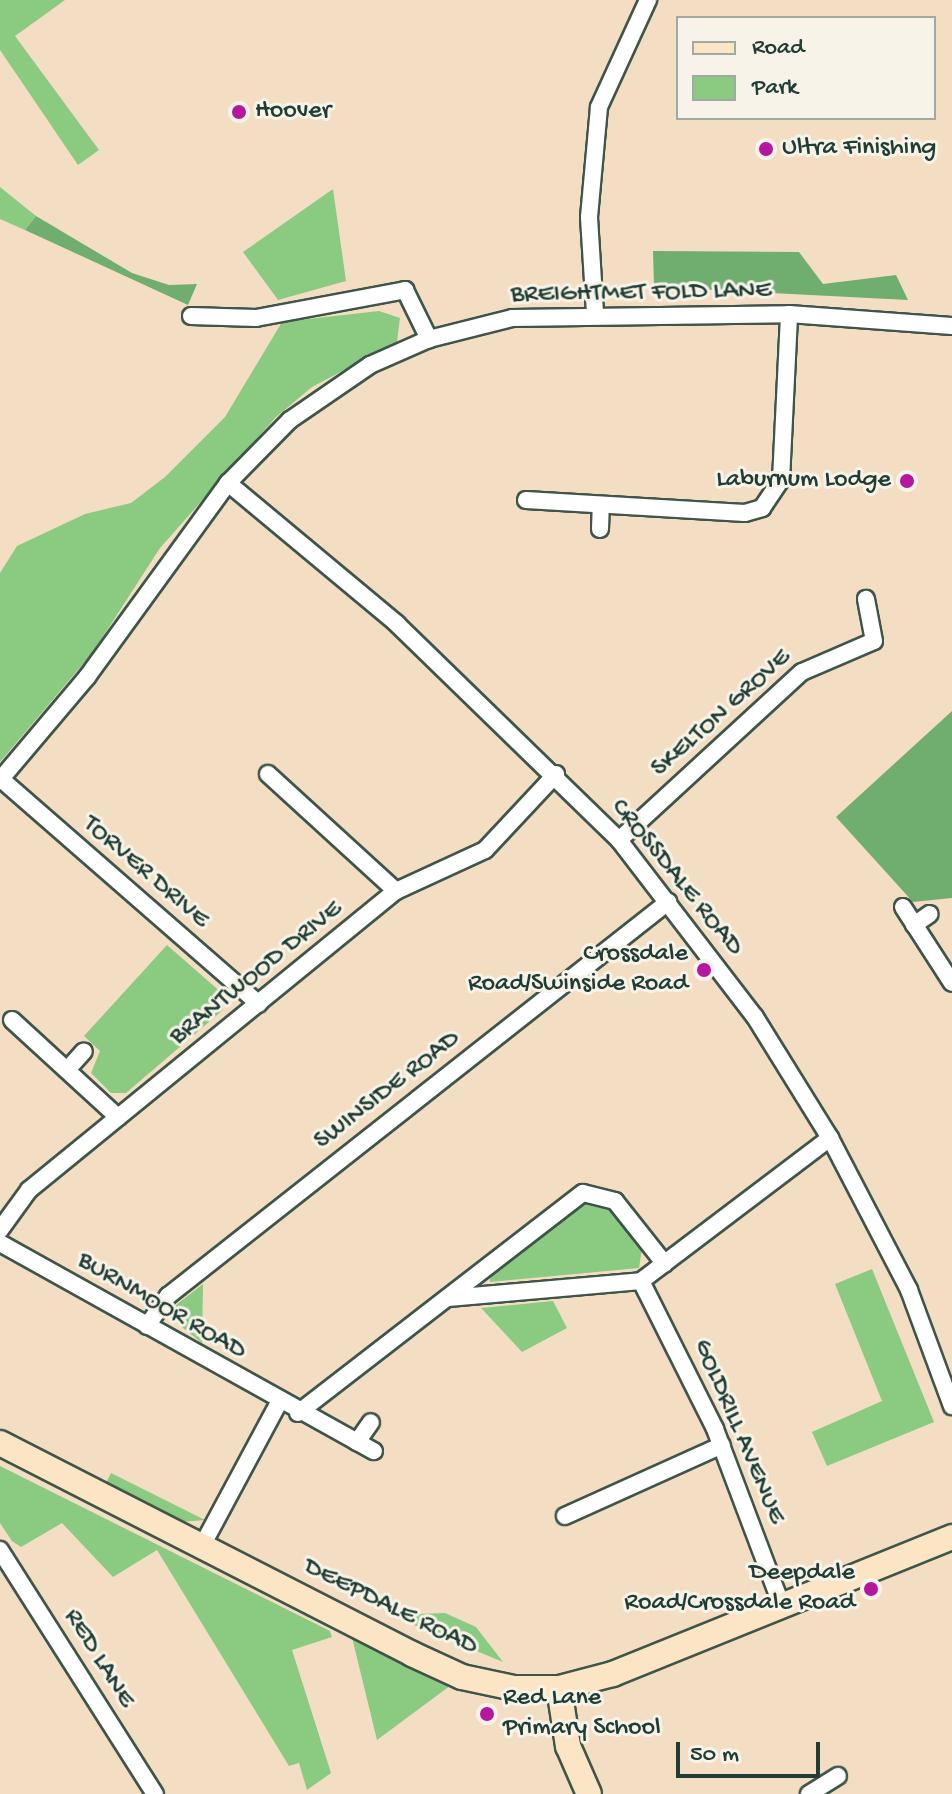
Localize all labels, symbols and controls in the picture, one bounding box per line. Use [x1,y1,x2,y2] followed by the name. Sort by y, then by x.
[676,16,936,120] legend
[752,34,804,63] text: Road
[752,74,798,103] text: Park
[255,96,331,128] place label: Hoover
[230,103,248,121] marker: Hoover
[782,133,936,165] place label: Ultra Finishing
[757,140,775,158] marker: Ultra Finishing
[510,276,772,312] street label: BREIGHTMET FOLD LANE
[716,465,891,497] place label: Laburnum Lodge
[898,472,916,490] marker: Laburnum Lodge
[646,643,798,785] street label: SKELTON GROVE
[603,793,749,963] street label: CROSSDALE ROAD
[75,810,215,936] street label: TORVER DRIVE
[164,895,350,1053] street label: BRANTWOOD DRIVE
[468,939,688,1000] place label: Crossdale Road/Swinside Road
[695,961,713,979] marker: Crossdale Road/Swinside Road
[309,1024,467,1158] street label: SWINSIDE ROAD
[71,1246,251,1368] street label: BURNMOOR ROAD
[685,1335,791,1529] street label: GOLDRILL AVENUE
[298,1552,482,1664] street label: DEEPDALE ROAD
[624,1558,855,1620] place label: Deepdale Road/Crossdale Road
[862,1580,880,1598] marker: Deepdale Road/Crossdale Road
[55,1604,141,1714] street label: RED LANE
[503,1683,661,1744] place label: Red Lane Primary School
[478,1705,496,1723] marker: Red Lane Primary School
[680,1726,824,1776] scale bar
[690,1741,739,1770] text: 50 m

